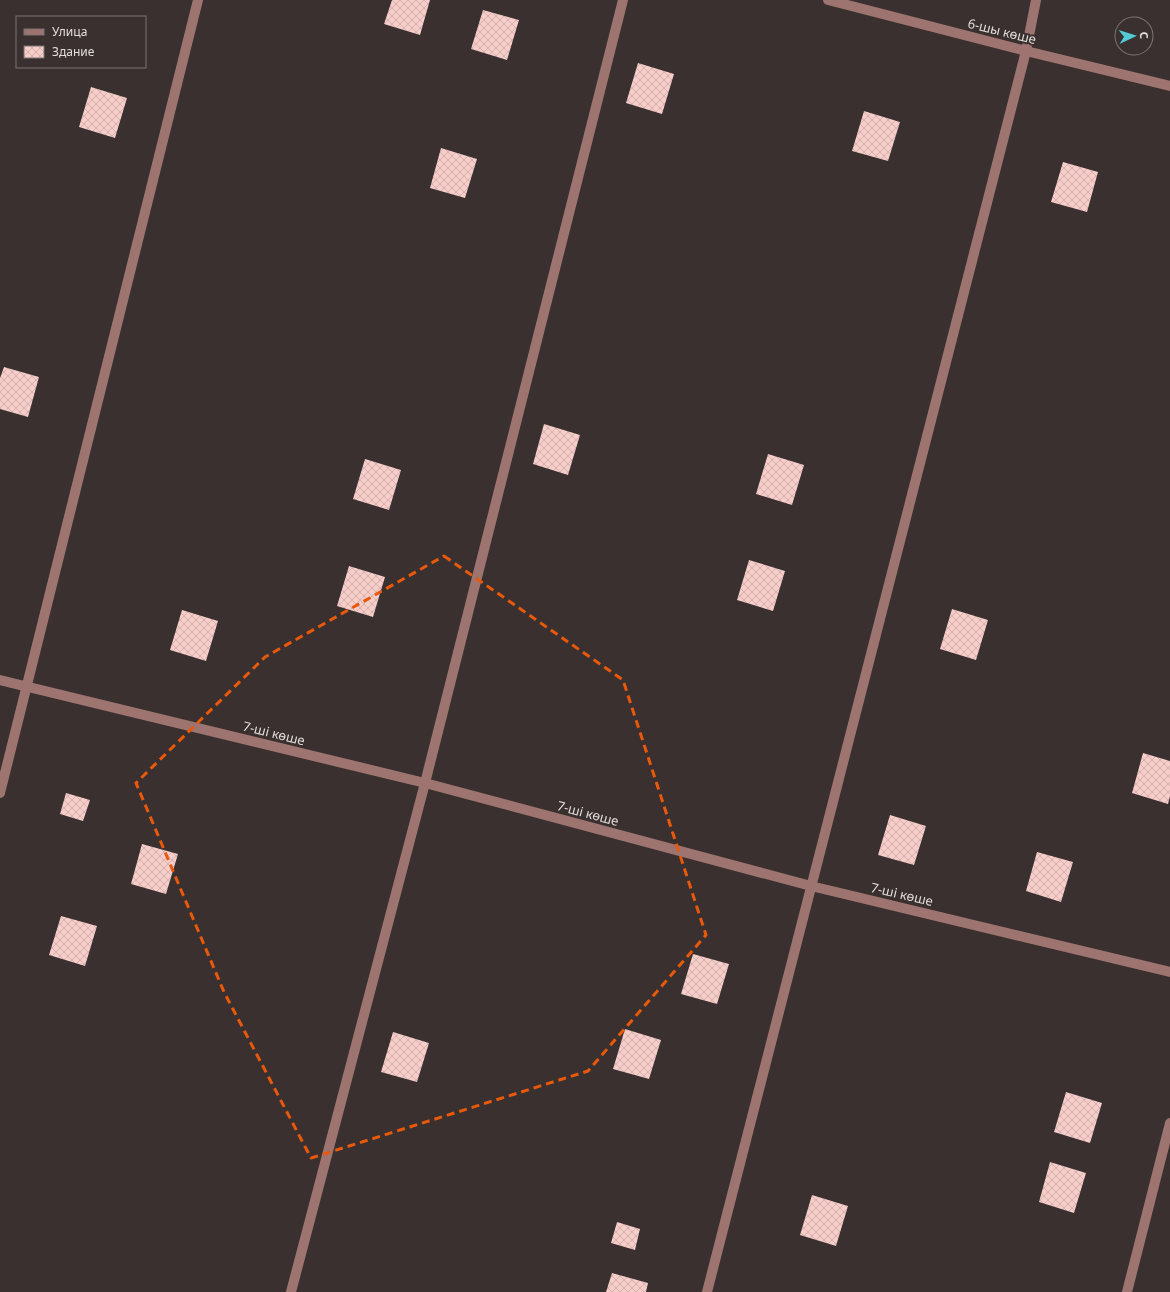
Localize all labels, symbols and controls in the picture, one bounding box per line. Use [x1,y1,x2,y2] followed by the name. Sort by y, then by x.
[966,14,1038,48] street label: 6-шы көше
[16,16,146,68] legend
[1114,16,1154,56] north arrow
[52,23,87,40] text: Улица
[1137,31,1152,39] text: С
[52,43,95,60] text: Здание
[241,717,307,749] street label: 7-ші көше
[555,796,621,830] street label: 7-ші көше
[869,878,935,910] street label: 7-ші көше

